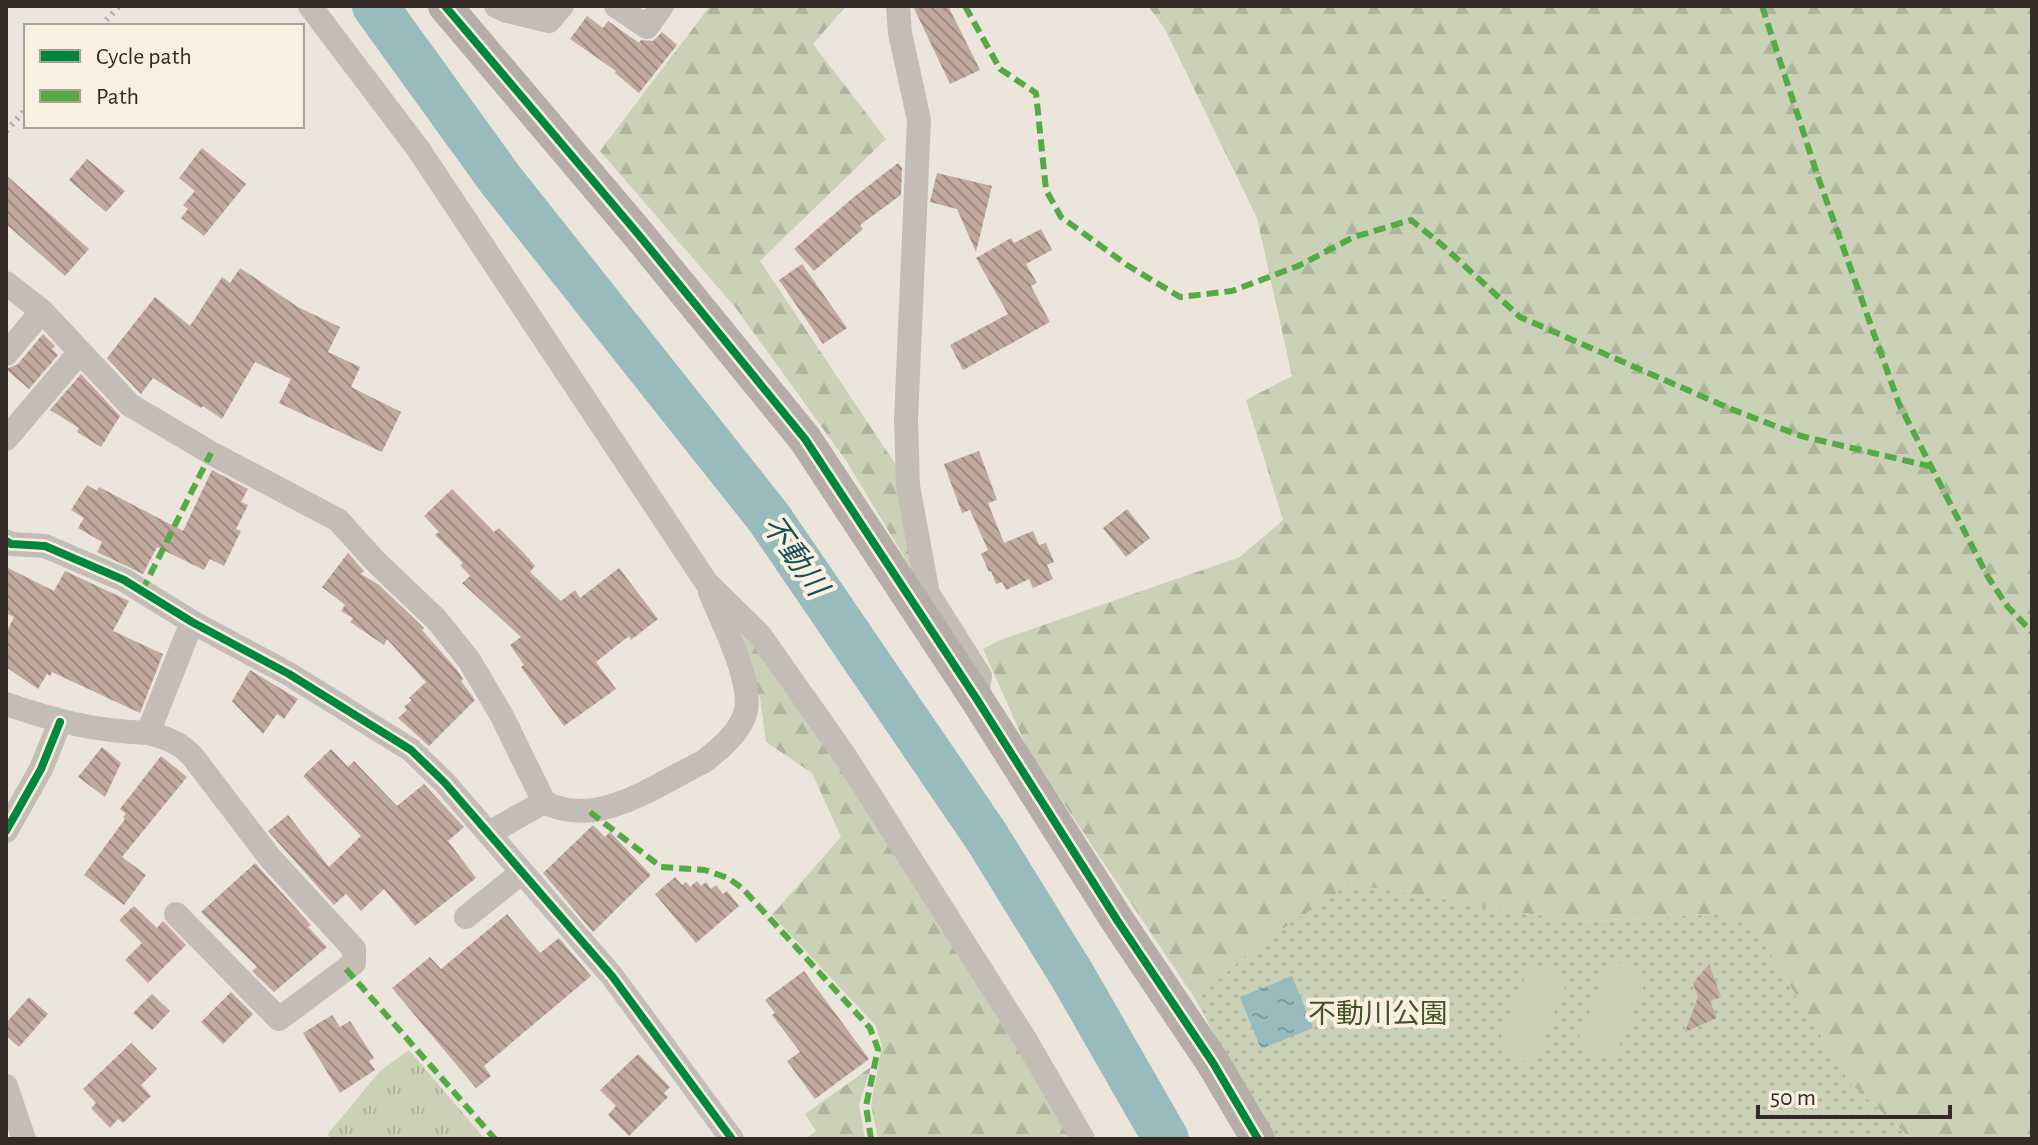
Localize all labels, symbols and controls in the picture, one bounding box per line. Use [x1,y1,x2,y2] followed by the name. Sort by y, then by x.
[24,24,304,128] legend
[96,45,192,69] text: Cycle path
[96,85,139,109] text: Path
[756,510,835,604] water label: 不動川
[1308,999,1448,1029] park label: 不動川公園
[1758,1069,1950,1119] scale bar
[1770,1086,1816,1110] text: 50 m

